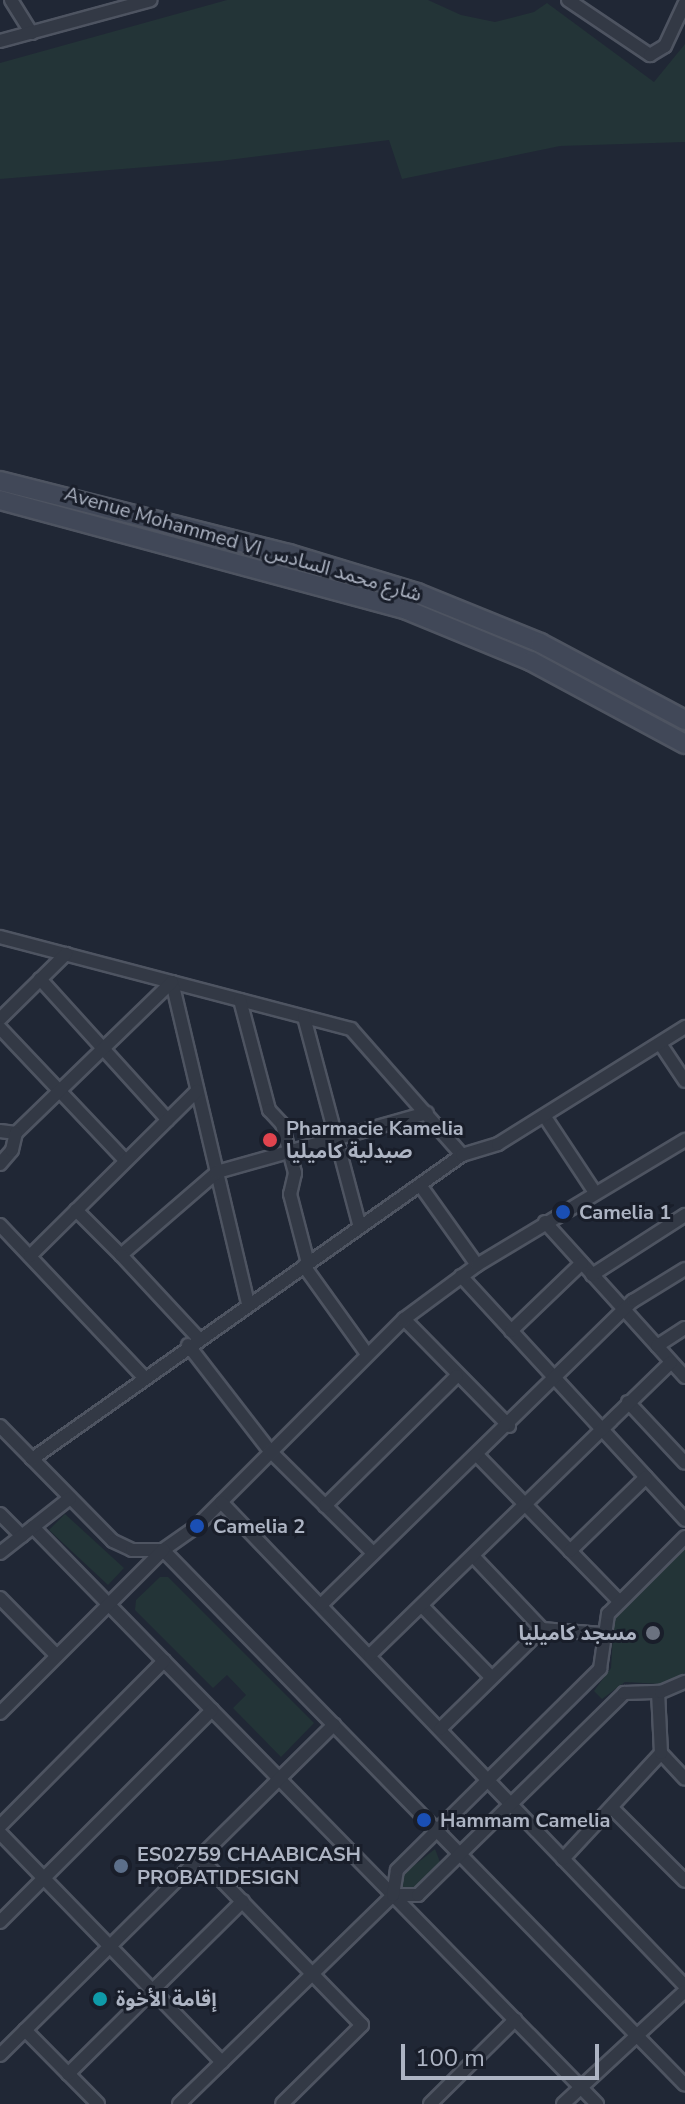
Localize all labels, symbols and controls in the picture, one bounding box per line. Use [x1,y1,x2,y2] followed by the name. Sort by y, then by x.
[62,481,424,607] street label: Avenue Mohammed VI شارع محمد السادس
[286,1116,464,1163] place label: Pharmacie Kamelia صيدلية كاميليا
[261,1131,279,1149] marker: Pharmacie Kamelia صيدلية كاميليا
[579,1200,671,1224] place label: Camelia 1
[554,1203,572,1221] marker: Camelia 1
[213,1514,305,1538] place label: Camelia 2
[188,1517,206,1535] marker: Camelia 2
[518,1621,637,1645] place label: مسجد كاميليا
[644,1624,662,1642] marker: مسجد كاميليا
[440,1808,610,1832] place label: Hammam Camelia
[415,1811,433,1829] marker: Hammam Camelia
[137,1842,361,1889] place label: ES02759 CHAABICASH PROBATIDESIGN
[112,1857,130,1875] marker: ES02759 CHAABICASH PROBATIDESIGN
[116,1987,217,2011] place label: إقامة الأخوة
[91,1990,109,2008] marker: إقامة الأخوة
[405,2028,603,2078] scale bar
[415,2042,485,2074] text: 100 m

